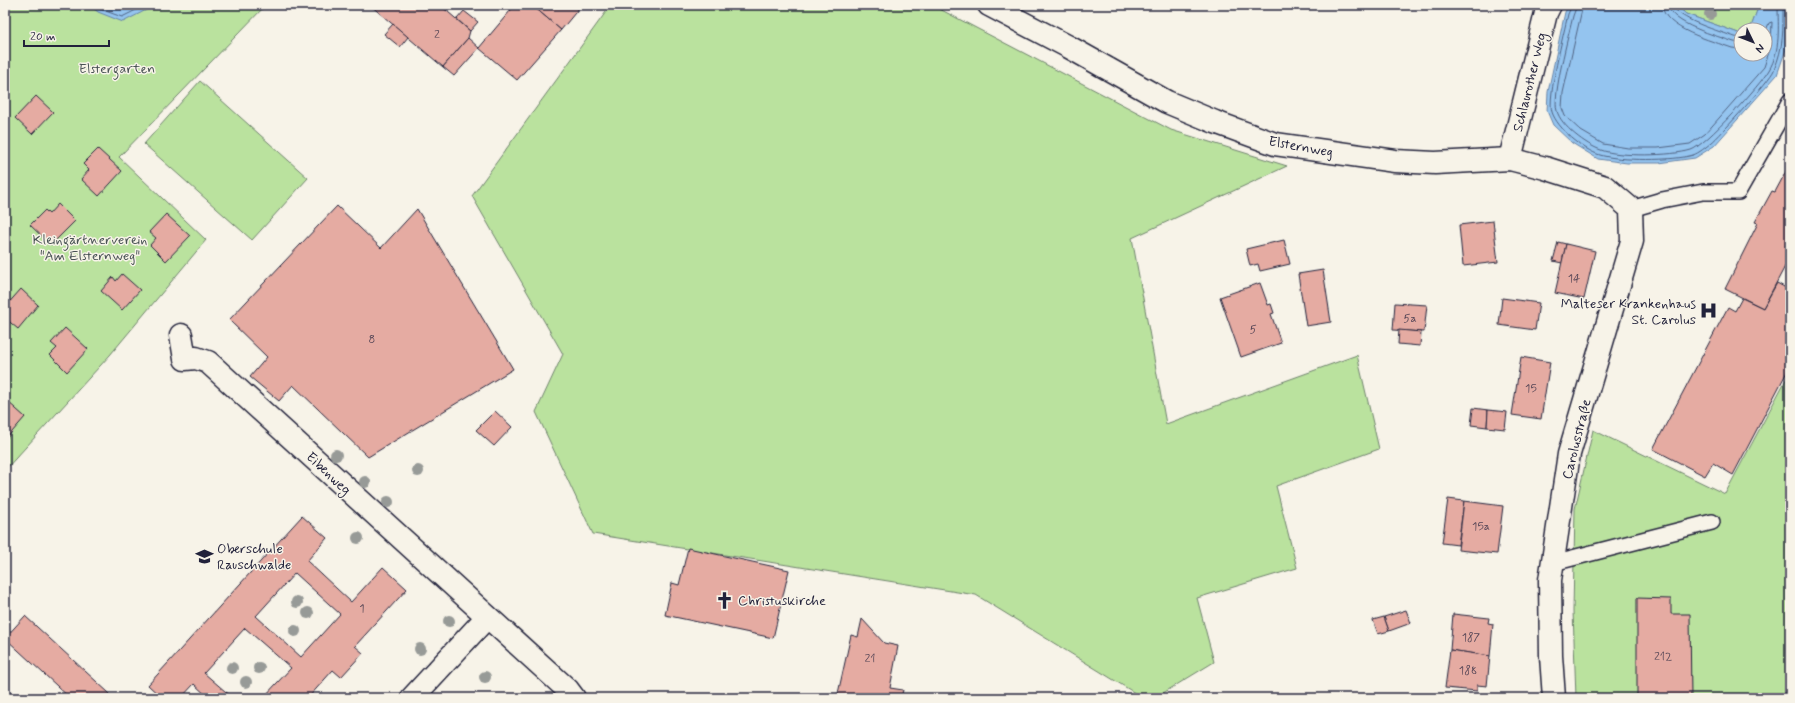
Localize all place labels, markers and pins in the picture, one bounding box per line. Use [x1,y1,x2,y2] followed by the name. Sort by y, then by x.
[1561,295,1696,329] place label: Malteser Krankenhaus St. Carolus
[1699,301,1719,321] hospital icon: Malteser Krankenhaus St. Carolus
[217,540,291,574] place label: Oberschule Rauschwalde
[194,546,214,566] school or university icon: Oberschule Rauschwalde
[715,590,735,610] church icon: Christuskirche
[738,592,826,610] place label: Christuskirche

